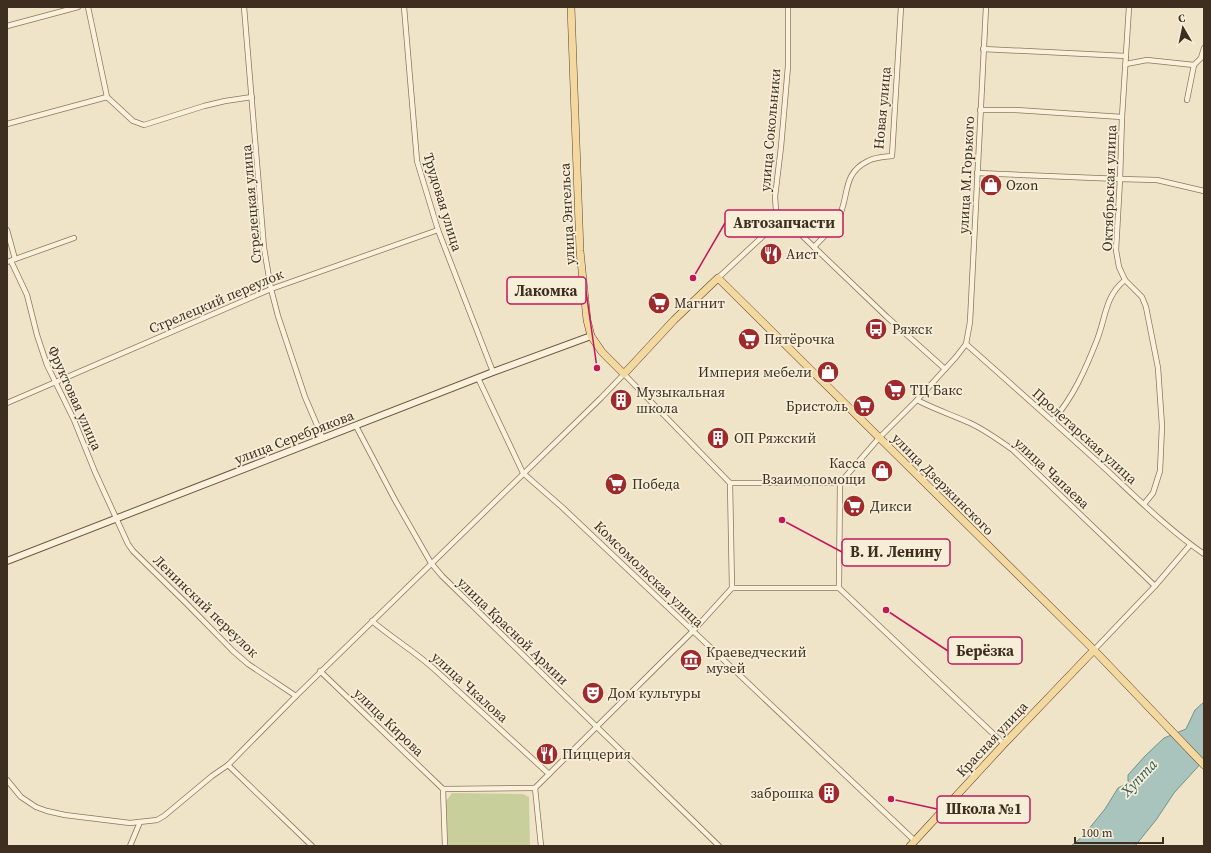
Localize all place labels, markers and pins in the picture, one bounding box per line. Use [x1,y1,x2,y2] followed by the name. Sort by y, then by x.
[978,172,1004,198] shop icon: Ozon
[1006,175,1039,195] place label: Ozon
[725,210,843,237] callout: Автозапчасти
[758,241,784,267] restaurant icon: Аист
[786,244,819,264] place label: Аист
[507,277,586,304] callout: Лакомка
[646,290,672,316] supermarket icon: Магнит
[674,293,725,313] place label: Магнит
[863,316,889,342] bus stop icon: Ряжск
[892,319,933,339] place label: Ряжск
[736,326,762,352] supermarket icon: Пятёрочка
[764,329,836,349] place label: Пятёрочка
[815,359,841,385] shop icon: Империя мебели
[698,362,812,382] place label: Империя мебели
[882,377,908,403] supermarket icon: ТЦ Бакс
[910,380,963,400] place label: ТЦ Бакс
[636,382,725,418] place label: Музыкальная школа
[608,387,634,413] building icon: Музыкальная школа
[851,393,877,419] supermarket icon: Бристоль
[786,396,848,416] place label: Бристоль
[705,425,731,451] building icon: ОП Ряжский
[734,428,816,448] place label: ОП Ряжский
[762,453,867,489] place label: Касса Взаимопомощи
[869,458,895,484] shop icon: Касса Взаимопомощи
[603,471,629,497] supermarket icon: Победа
[632,474,681,494] place label: Победа
[841,493,867,519] supermarket icon: Дикси
[870,496,912,516] place label: Дикси
[842,539,950,566] callout: В. И. Ленину
[948,637,1022,664] callout: Берёзка
[706,642,807,678] place label: Краеведческий музей
[678,647,704,673] museum icon: Краеведческий музей
[580,680,606,706] theatre icon: Дом культуры
[608,683,701,703] place label: Дом культуры
[534,741,560,767] restaurant icon: Пиццерия
[562,744,631,764] place label: Пиццерия
[816,780,842,806] building icon: заброшка
[751,783,815,803] place label: заброшка
[937,796,1030,823] callout: Школа №1

